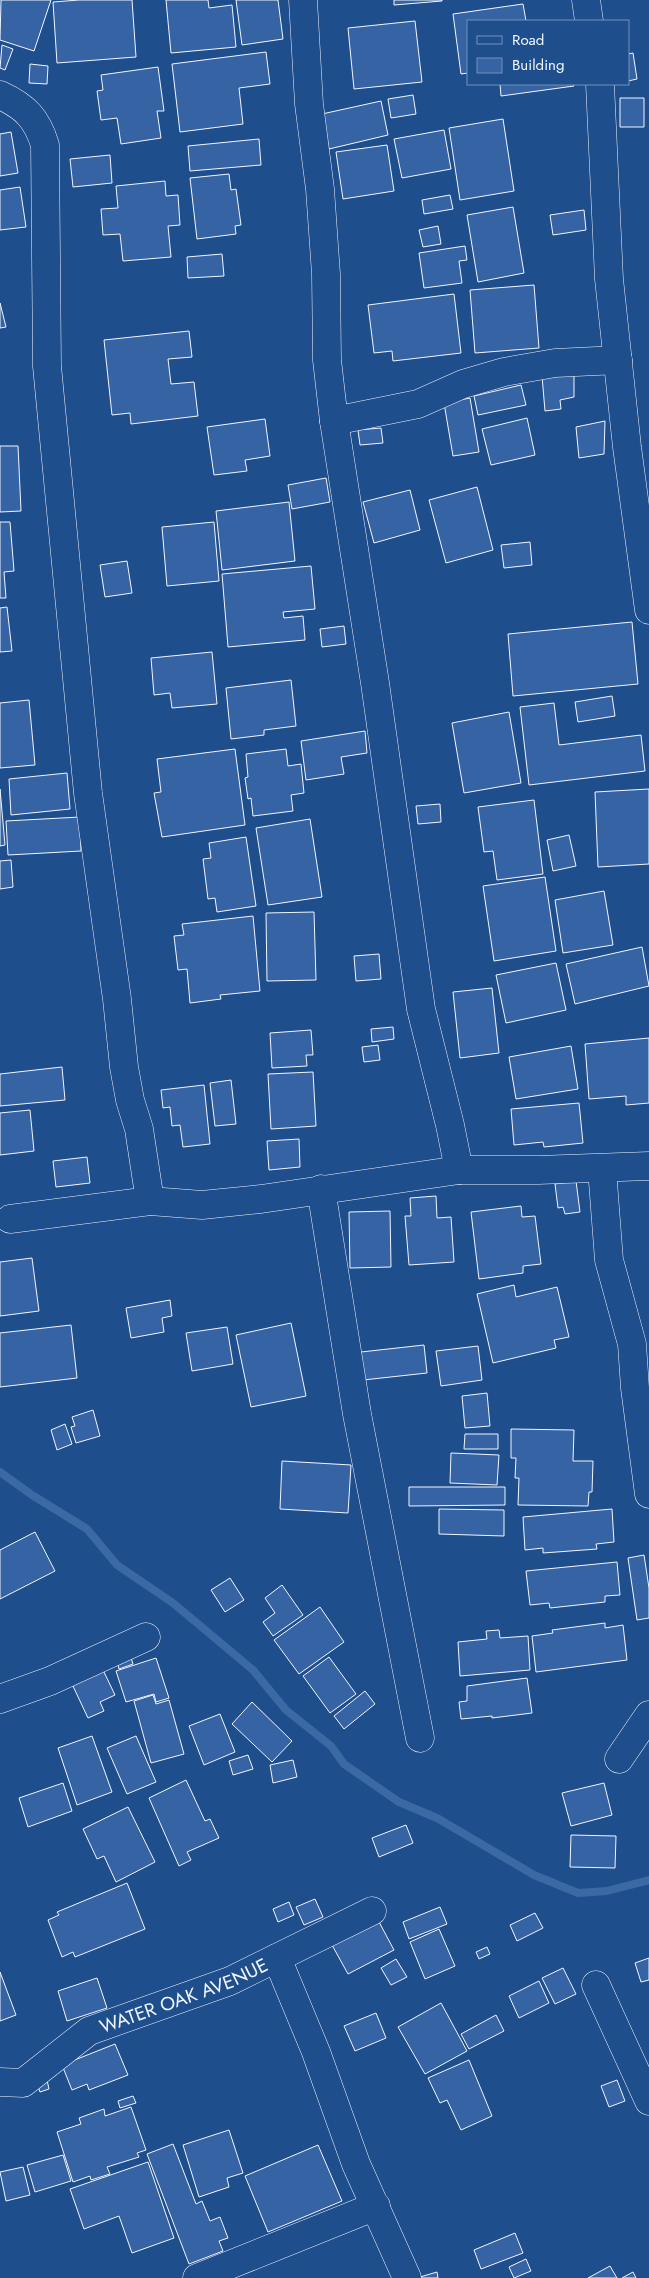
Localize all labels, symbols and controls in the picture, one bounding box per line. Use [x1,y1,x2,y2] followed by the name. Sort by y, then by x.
[467,20,629,85] legend
[512,29,544,51] text: Road
[512,54,564,76] text: Building
[96,1952,272,2040] street label: WATER OAK AVENUE

